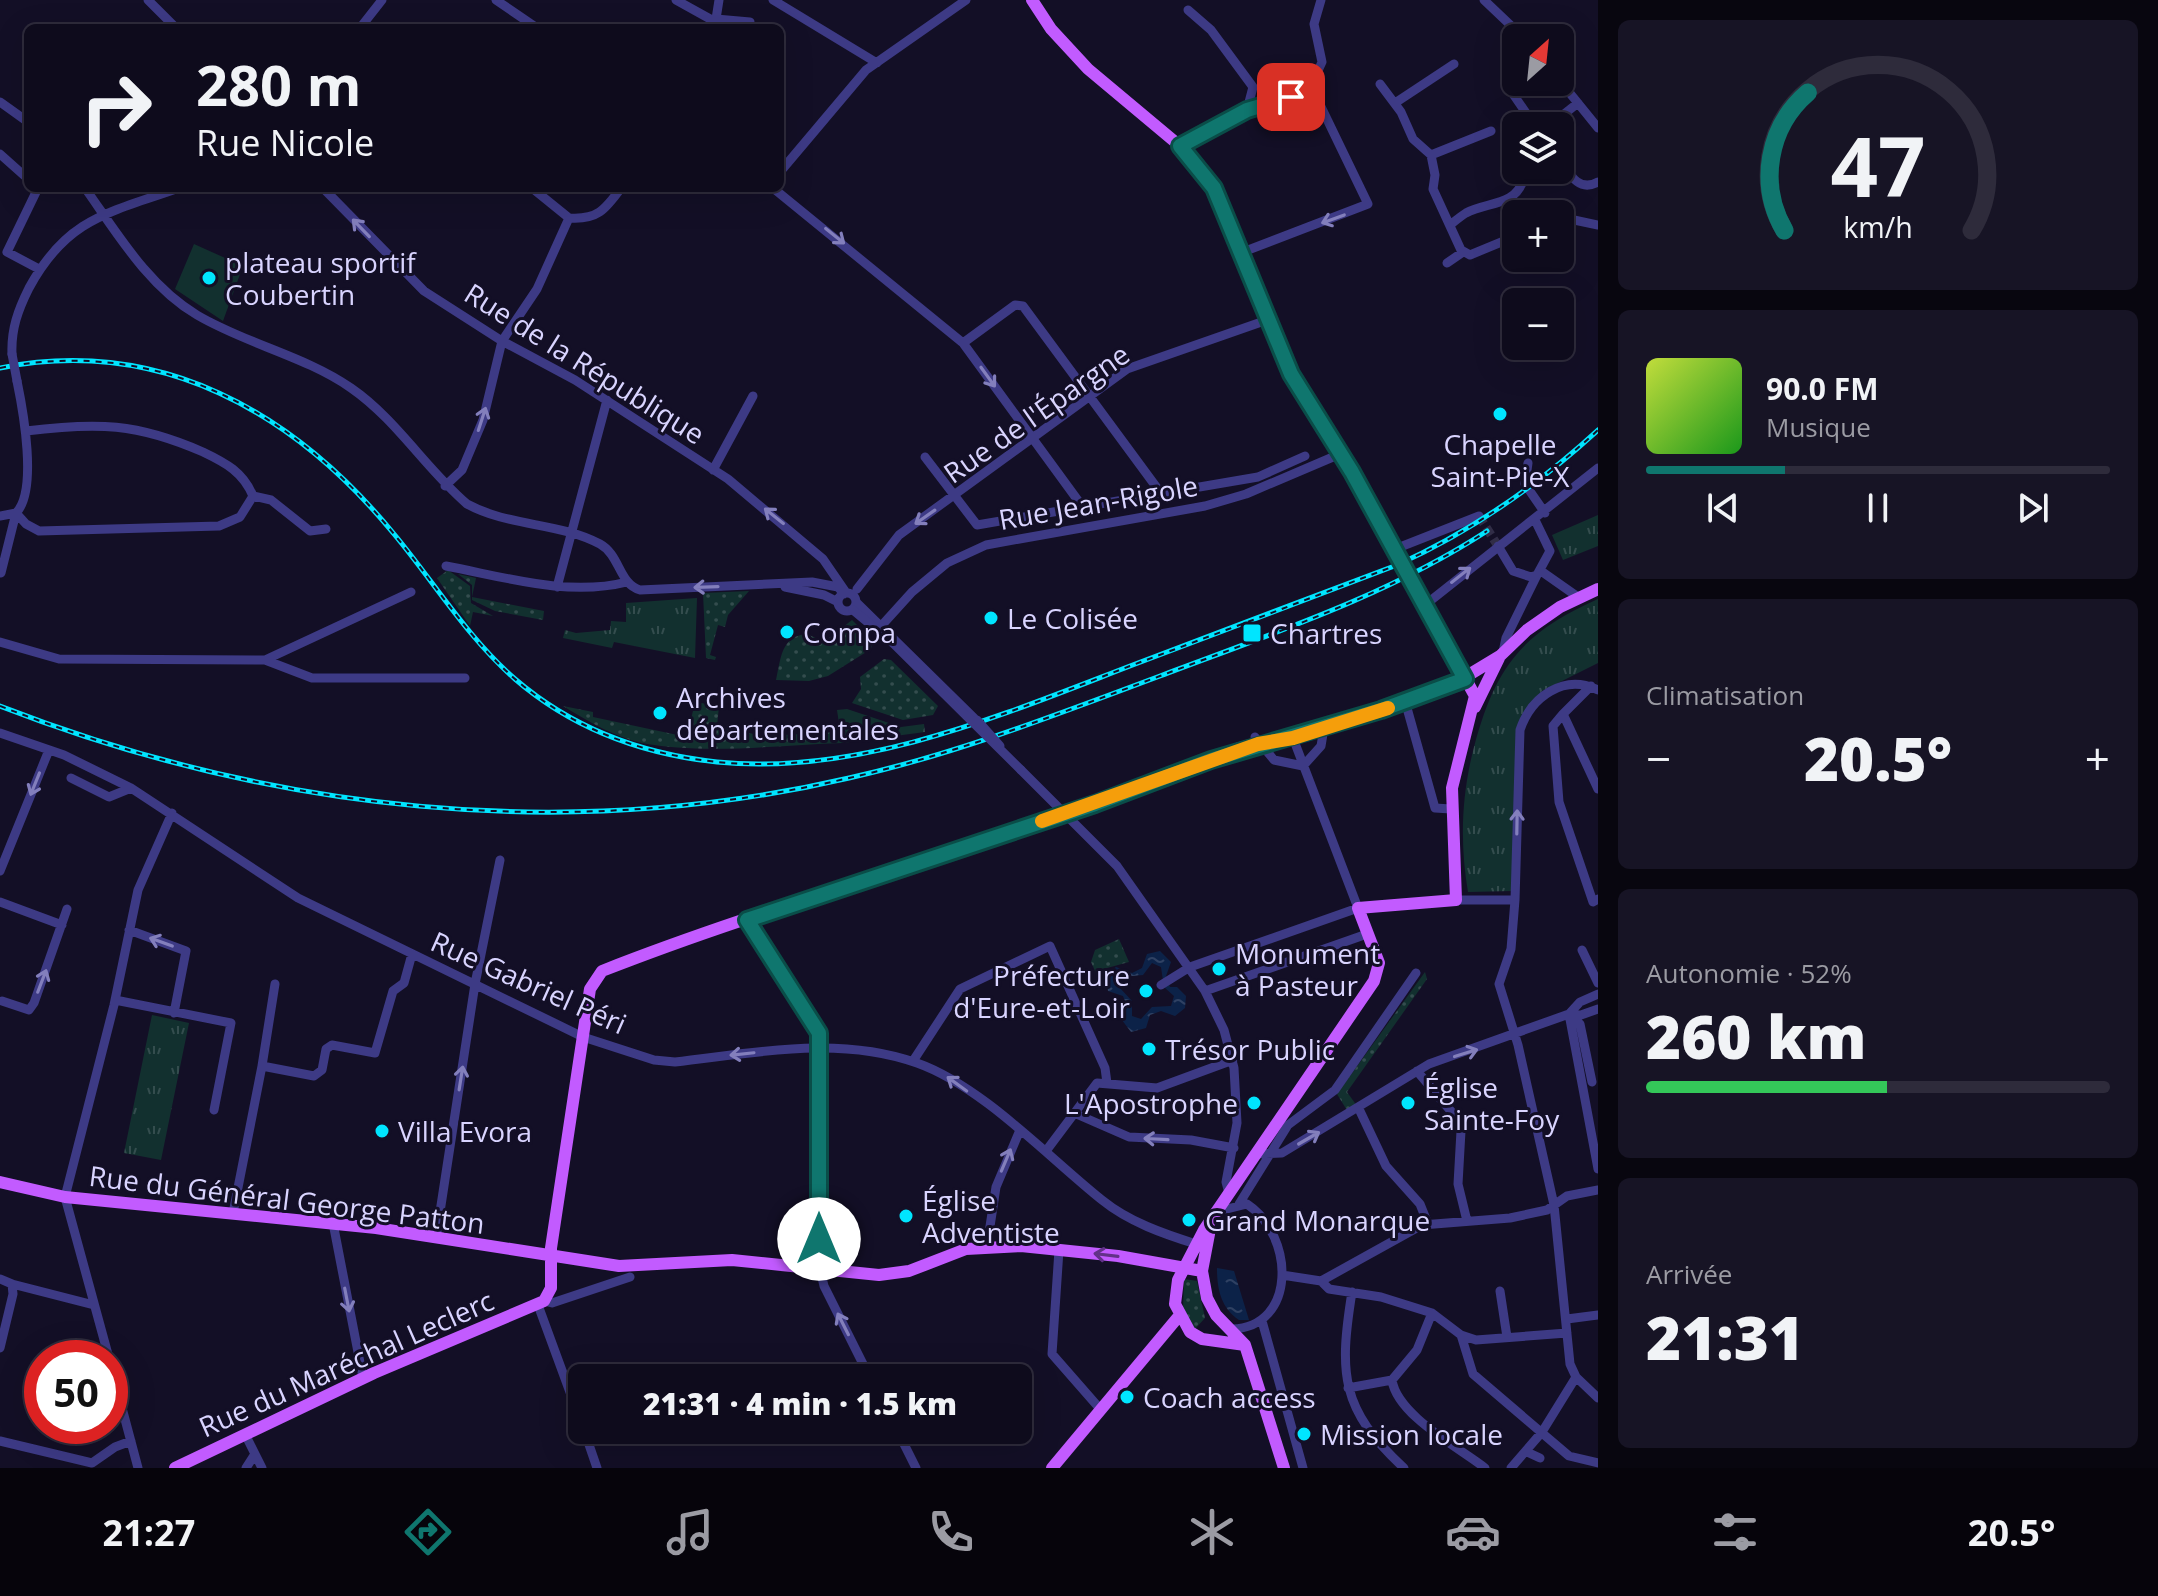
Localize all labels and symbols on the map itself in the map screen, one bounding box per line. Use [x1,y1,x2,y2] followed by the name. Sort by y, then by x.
[1502,24,1574,96] north arrow
[1257,63,1325,131] pin
[1321,213,1346,228] one-way arrow
[352,219,371,238] one-way arrow
[824,227,845,245] one-way arrow
[225,243,417,313] place label: plateau sportif Coubertin
[200,269,218,287] marker: plateau sportif Coubertin
[458,274,712,452] street label: Rue de la République
[936,335,1136,491] street label: Rue de l'Épargne
[980,366,997,387] one-way arrow
[1491,405,1509,423] marker: Chapelle Saint-Pie-X
[475,406,490,432] one-way arrow
[1431,425,1570,495] place label: Chapelle Saint-Pie-X
[995,466,1201,538] street label: Rue Jean-Rigole
[764,508,785,525] one-way arrow
[914,509,936,525] one-way arrow
[1450,566,1471,583] one-way arrow
[693,579,720,594] one-way arrow
[1007,599,1138,637] place label: Le Colisée
[982,609,1000,627] marker: Le Colisée
[803,613,896,651] place label: Compa
[1270,614,1382,652] place label: Chartres
[1241,622,1263,644] marker: Chartres
[778,623,796,641] marker: Compa
[676,678,899,748] place label: Archives départementales
[651,704,669,722] marker: Archives départementales
[27,771,42,796] one-way arrow
[1509,809,1525,836] one-way arrow
[425,922,633,1042] street label: Rue Gabriel Péri
[149,934,174,948] one-way arrow
[1235,934,1380,1004] place label: Monument à Pasteur
[953,956,1131,1026] place label: Préfecture d'Eure-et-Loir
[1210,960,1228,978] marker: Monument à Pasteur
[36,970,50,994] one-way arrow
[1137,982,1155,1000] marker: Préfecture d'Eure-et-Loir
[1165,1030,1335,1068] place label: Trésor Public
[1140,1040,1158,1058] marker: Trésor Public
[1452,1045,1478,1060] one-way arrow
[729,1047,756,1062] one-way arrow
[454,1066,469,1091] one-way arrow
[1424,1068,1560,1138] place label: Église Sainte-Foy
[946,1076,968,1092] one-way arrow
[1064,1084,1238,1122] place label: L'Apostrophe
[1245,1094,1263,1112] marker: L'Apostrophe
[1399,1094,1417,1112] marker: Église Sainte-Foy
[398,1112,532,1150] place label: Villa Evora
[373,1122,391,1140] marker: Villa Evora
[1297,1130,1320,1146] one-way arrow
[1143,1131,1170,1146] one-way arrow
[1000,1148,1015,1173] one-way arrow
[87,1156,487,1242] street label: Rue du Général George Patton
[922,1181,1060,1251] place label: Église Adventiste
[777,1197,861,1281] position arrow
[1205,1201,1430,1239] place label: Grand Monarque
[897,1207,915,1225] marker: Église Adventiste
[1180,1211,1198,1229] marker: Grand Monarque
[1094,1248,1120,1263] one-way arrow
[193,1281,499,1445] street label: Rue du Maréchal Leclerc
[341,1287,356,1312] one-way arrow
[834,1313,850,1337] one-way arrow
[24,1340,128,1444] speed limit sign: 50
[1143,1378,1316,1416] place label: Coach access
[1118,1388,1136,1406] marker: Coach access
[1320,1415,1503,1453] place label: Mission locale
[1295,1425,1313,1443] marker: Mission locale

